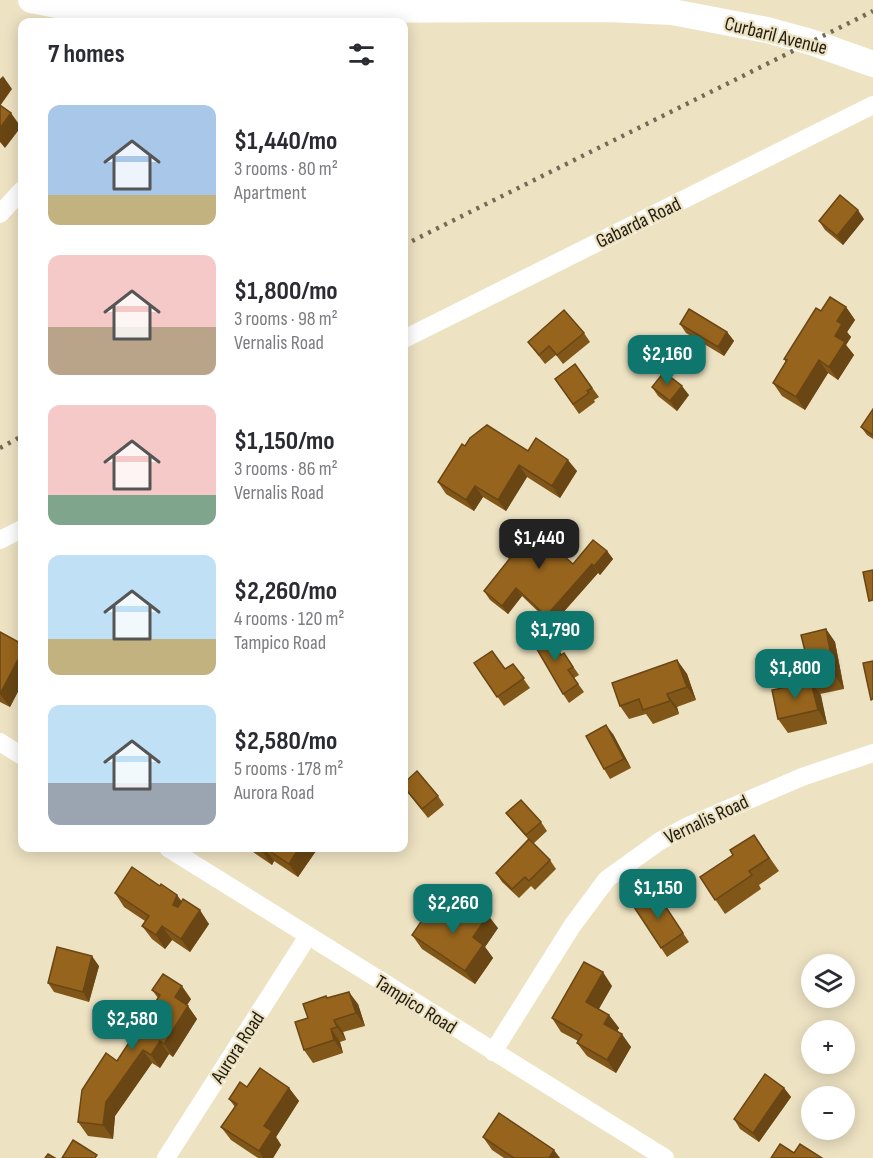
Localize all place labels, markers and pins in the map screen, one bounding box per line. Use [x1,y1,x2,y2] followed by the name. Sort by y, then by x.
[618,335,716,386] pin: $2,160
[490,519,588,570] pin: $1,440
[506,611,604,662] pin: $1,790
[746,649,844,700] pin: $1,800
[609,869,707,920] pin: $1,150
[404,884,502,935] pin: $2,260
[83,1000,181,1051] pin: $2,580

